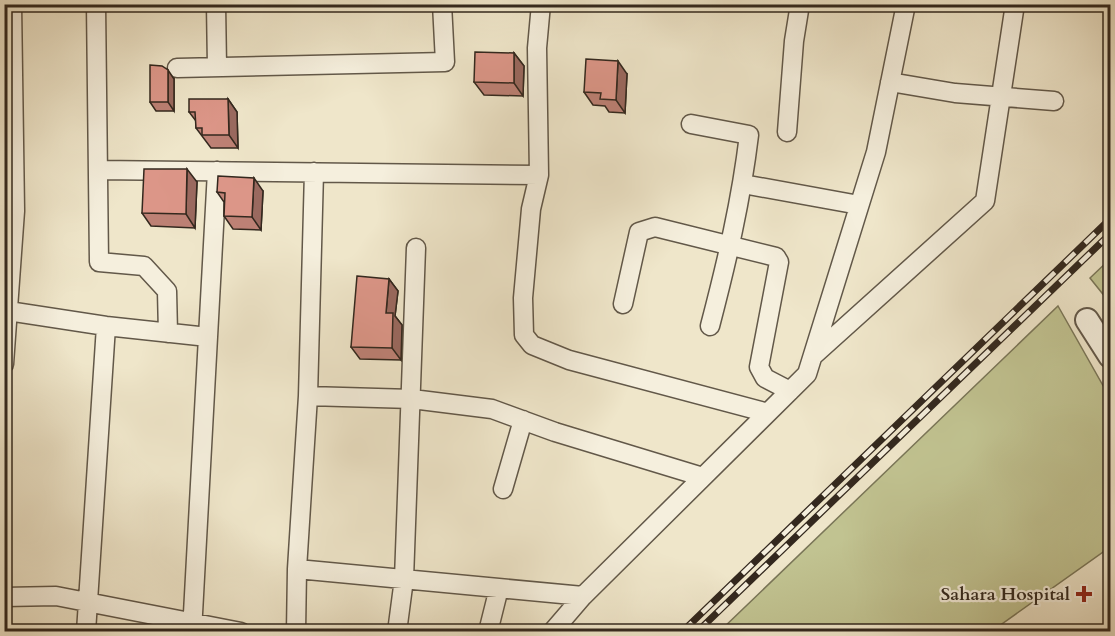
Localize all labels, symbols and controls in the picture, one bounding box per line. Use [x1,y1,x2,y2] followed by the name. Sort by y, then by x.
[941,582,1070,607] place label: Sahara Hospital
[1075,585,1093,603] marker: Sahara Hospital

